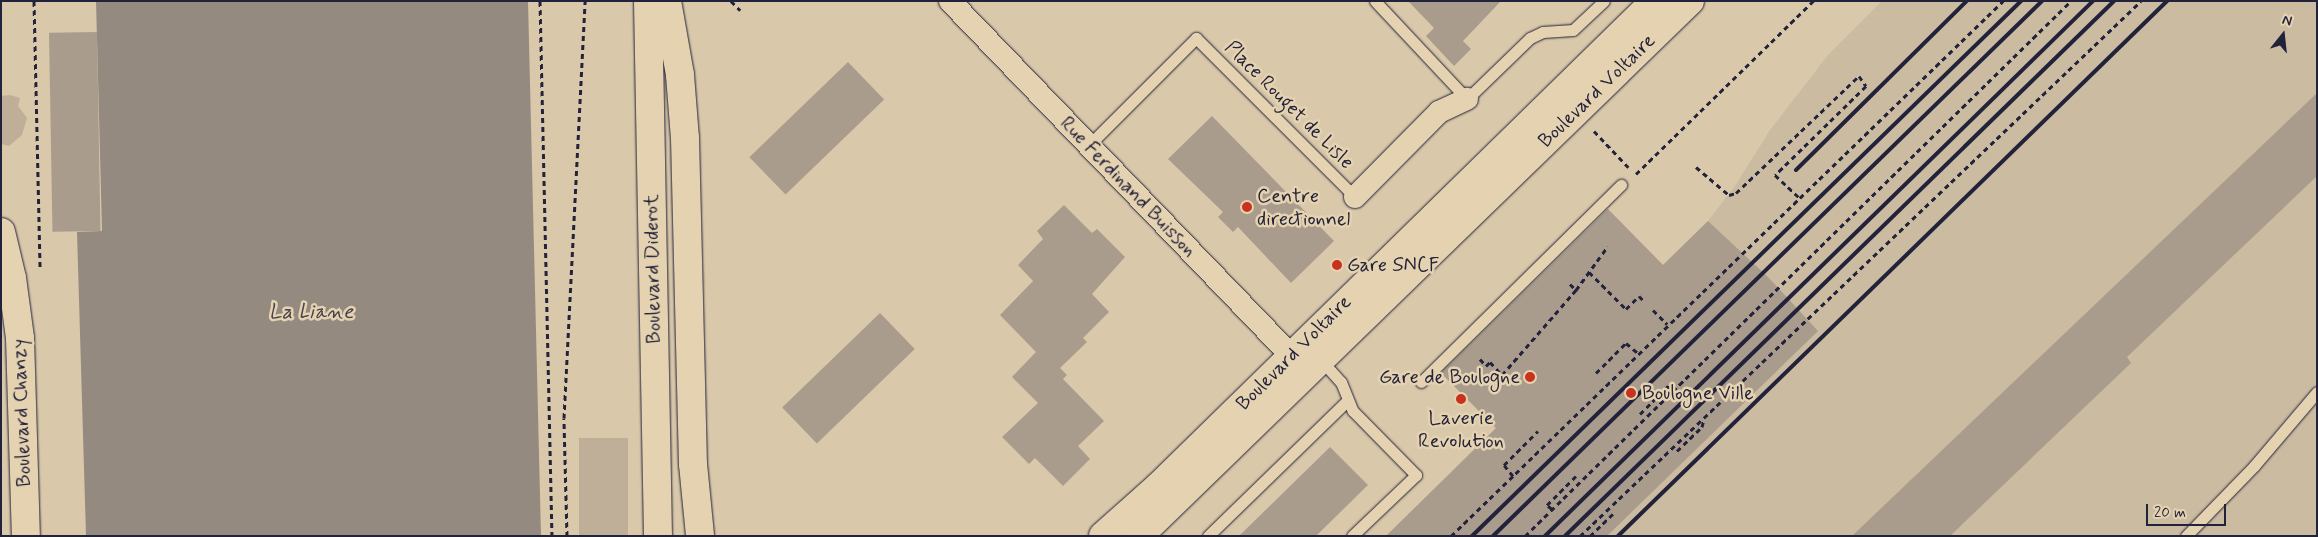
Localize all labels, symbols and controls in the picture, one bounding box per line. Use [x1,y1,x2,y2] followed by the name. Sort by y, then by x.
[2258,10,2308,60] north arrow
[2280,11,2294,31] text: N
[1534,30,1660,152] street label: Boulevard Voltaire
[1219,35,1359,175] street label: Place Rouget de Lisle
[1054,111,1202,263] street label: Rue Ferdinand Buisson
[1257,184,1350,231] place label: Centre directionnel
[640,194,666,344] street label: Boulevard Diderot
[1241,201,1253,213] marker: Centre directionnel
[1347,253,1441,277] place label: Gare SNCF
[1331,259,1343,271] marker: Gare SNCF
[1232,291,1356,415] street label: Boulevard Voltaire
[272,299,350,325] water label: La Liane
[7,335,37,491] street label: Boulevard Chanzy
[1380,365,1520,389] place label: Gare de Boulogne
[1524,371,1536,383] marker: Gare de Boulogne
[1642,381,1754,405] place label: Boulogne Ville
[1624,386,1638,400] marker: Boulogne Ville
[1455,393,1467,405] marker: Laverie Revolution
[1418,407,1504,454] place label: Laverie Revolution
[2148,494,2228,526] scale bar
[2154,503,2186,523] text: 20 m

